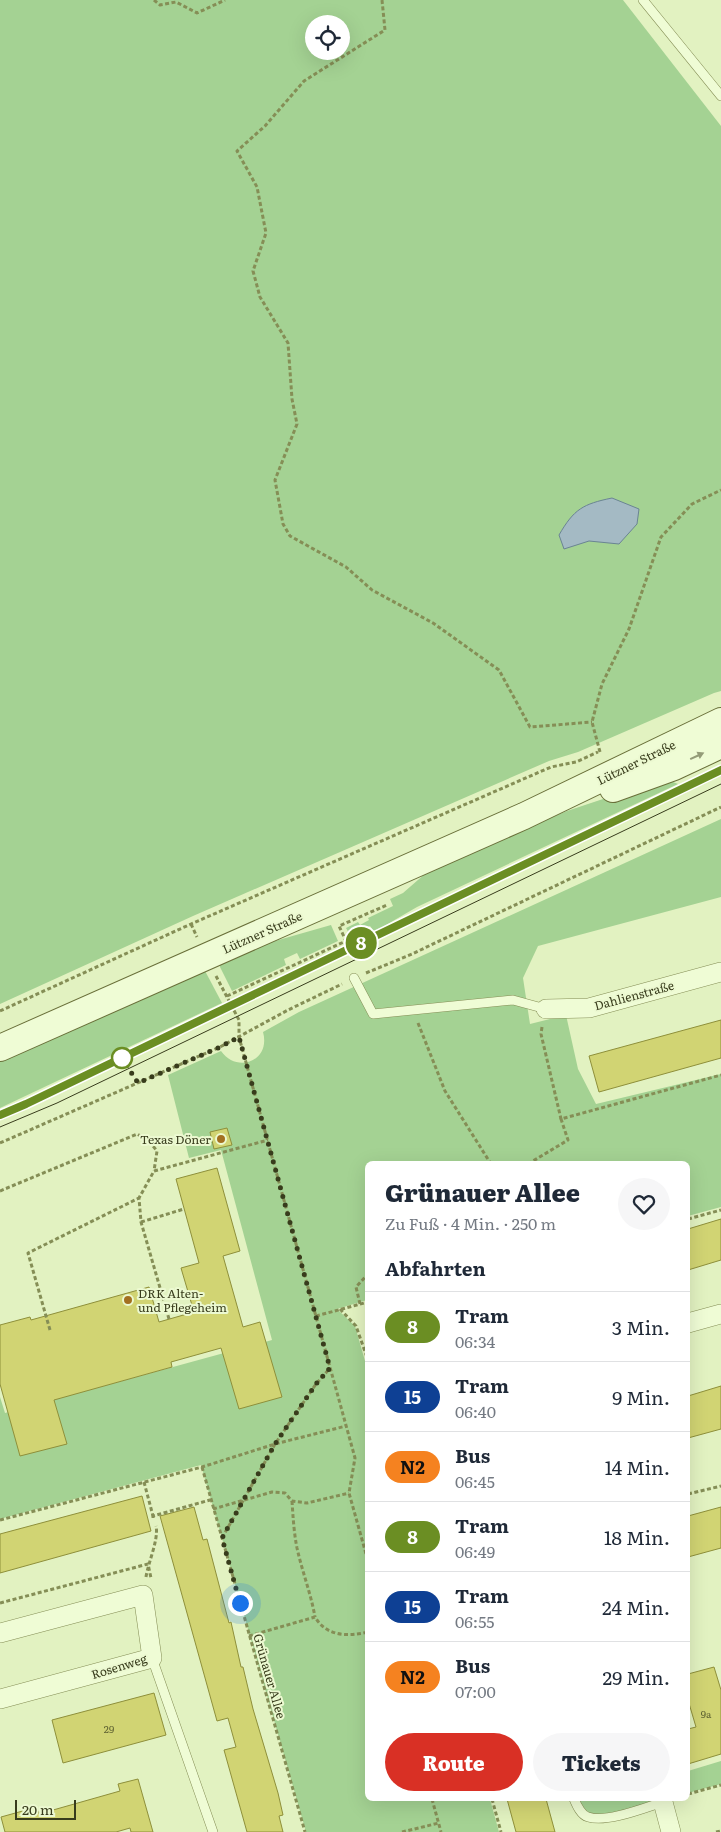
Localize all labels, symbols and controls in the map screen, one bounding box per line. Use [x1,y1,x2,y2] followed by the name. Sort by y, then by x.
[305,15,350,60] map controls
[305,15,350,60] button: locate
[594,735,678,789] street label: Lützner Straße
[690,751,704,759] one-way arrow
[219,906,305,958] street label: Lützner Straße
[345,927,377,959] line badge: 8
[356,929,366,956] text: 8
[592,976,676,1014] street label: Dahlienstraße
[111,1047,133,1069] unlabelled marker
[140,1130,211,1148] place label: Texas Döner
[215,1133,227,1145] marker: Texas Döner
[385,1174,580,1209] text: Grünauer Allee
[618,1178,670,1230] button: heart
[385,1211,556,1235] text: Zu Fuß · 4 Min. · 250 m
[385,1254,486,1282] text: Abfahrten
[138,1284,227,1316] place label: DRK Alten- und Pflegeheim
[122,1294,134,1306] marker: DRK Alten- und Pflegeheim
[455,1301,509,1329] text: Tram
[407,1313,418,1340] text: 8
[612,1313,670,1341] text: 3 Min.
[455,1329,495,1353] text: 06:34
[455,1371,509,1399] text: Tram
[404,1383,421,1410] text: 15
[612,1383,670,1411] text: 9 Min.
[455,1399,496,1423] text: 06:40
[455,1441,490,1469] text: Bus
[400,1453,425,1480] text: N2
[605,1453,670,1481] text: 14 Min.
[455,1469,495,1493] text: 06:45
[455,1511,509,1539] text: Tram
[407,1523,418,1550] text: 8
[604,1523,670,1551] text: 18 Min.
[455,1539,495,1563] text: 06:49
[455,1581,509,1609] text: Tram
[228,1591,253,1616] your location
[404,1593,421,1620] text: 15
[602,1593,670,1621] text: 24 Min.
[455,1609,494,1633] text: 06:55
[249,1632,291,1720] street label: Grünauer Allee
[89,1649,149,1683] street label: Rosenweg
[455,1651,490,1679] text: Bus
[400,1663,425,1690] text: N2
[603,1663,670,1691] text: 29 Min.
[455,1679,496,1703] text: 07:00
[701,1706,712,1721] house number: 9a
[104,1721,114,1736] house number: 29
[385,1733,523,1791] button: Route
[533,1733,670,1791] button: Tickets
[15,1797,76,1820] scale bar
[22,1799,54,1819] text: 20 m

